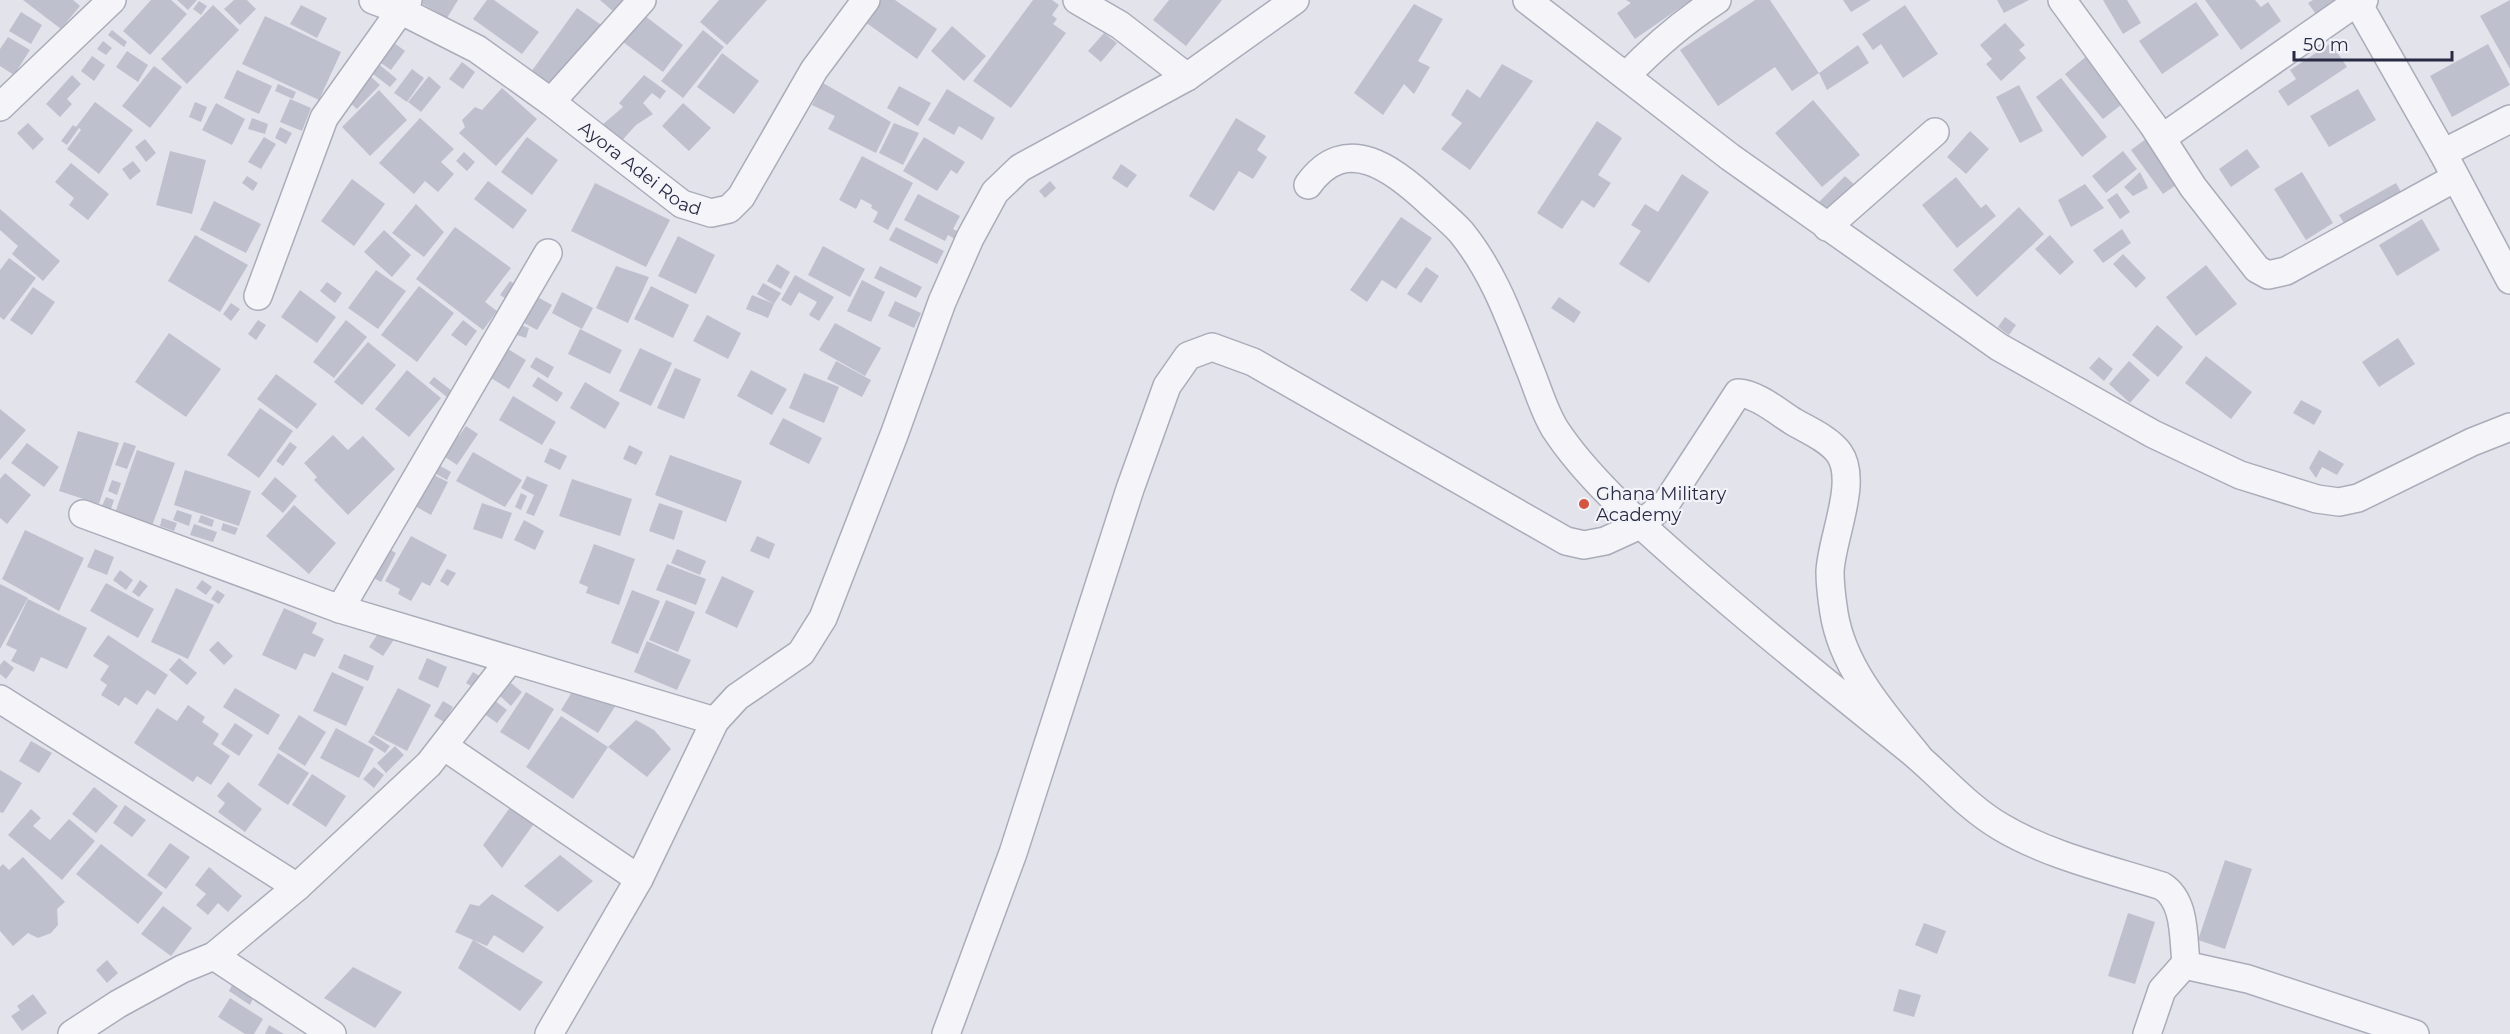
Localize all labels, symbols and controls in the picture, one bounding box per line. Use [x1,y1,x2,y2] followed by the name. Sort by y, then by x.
[2294,24,2452,62] scale bar
[2303,34,2349,56] text: 50 m
[574,117,704,220] street label: Ayora Adei Road
[1596,483,1726,526] place label: Ghana Military Academy
[1577,497,1591,511] marker: Ghana Military Academy

